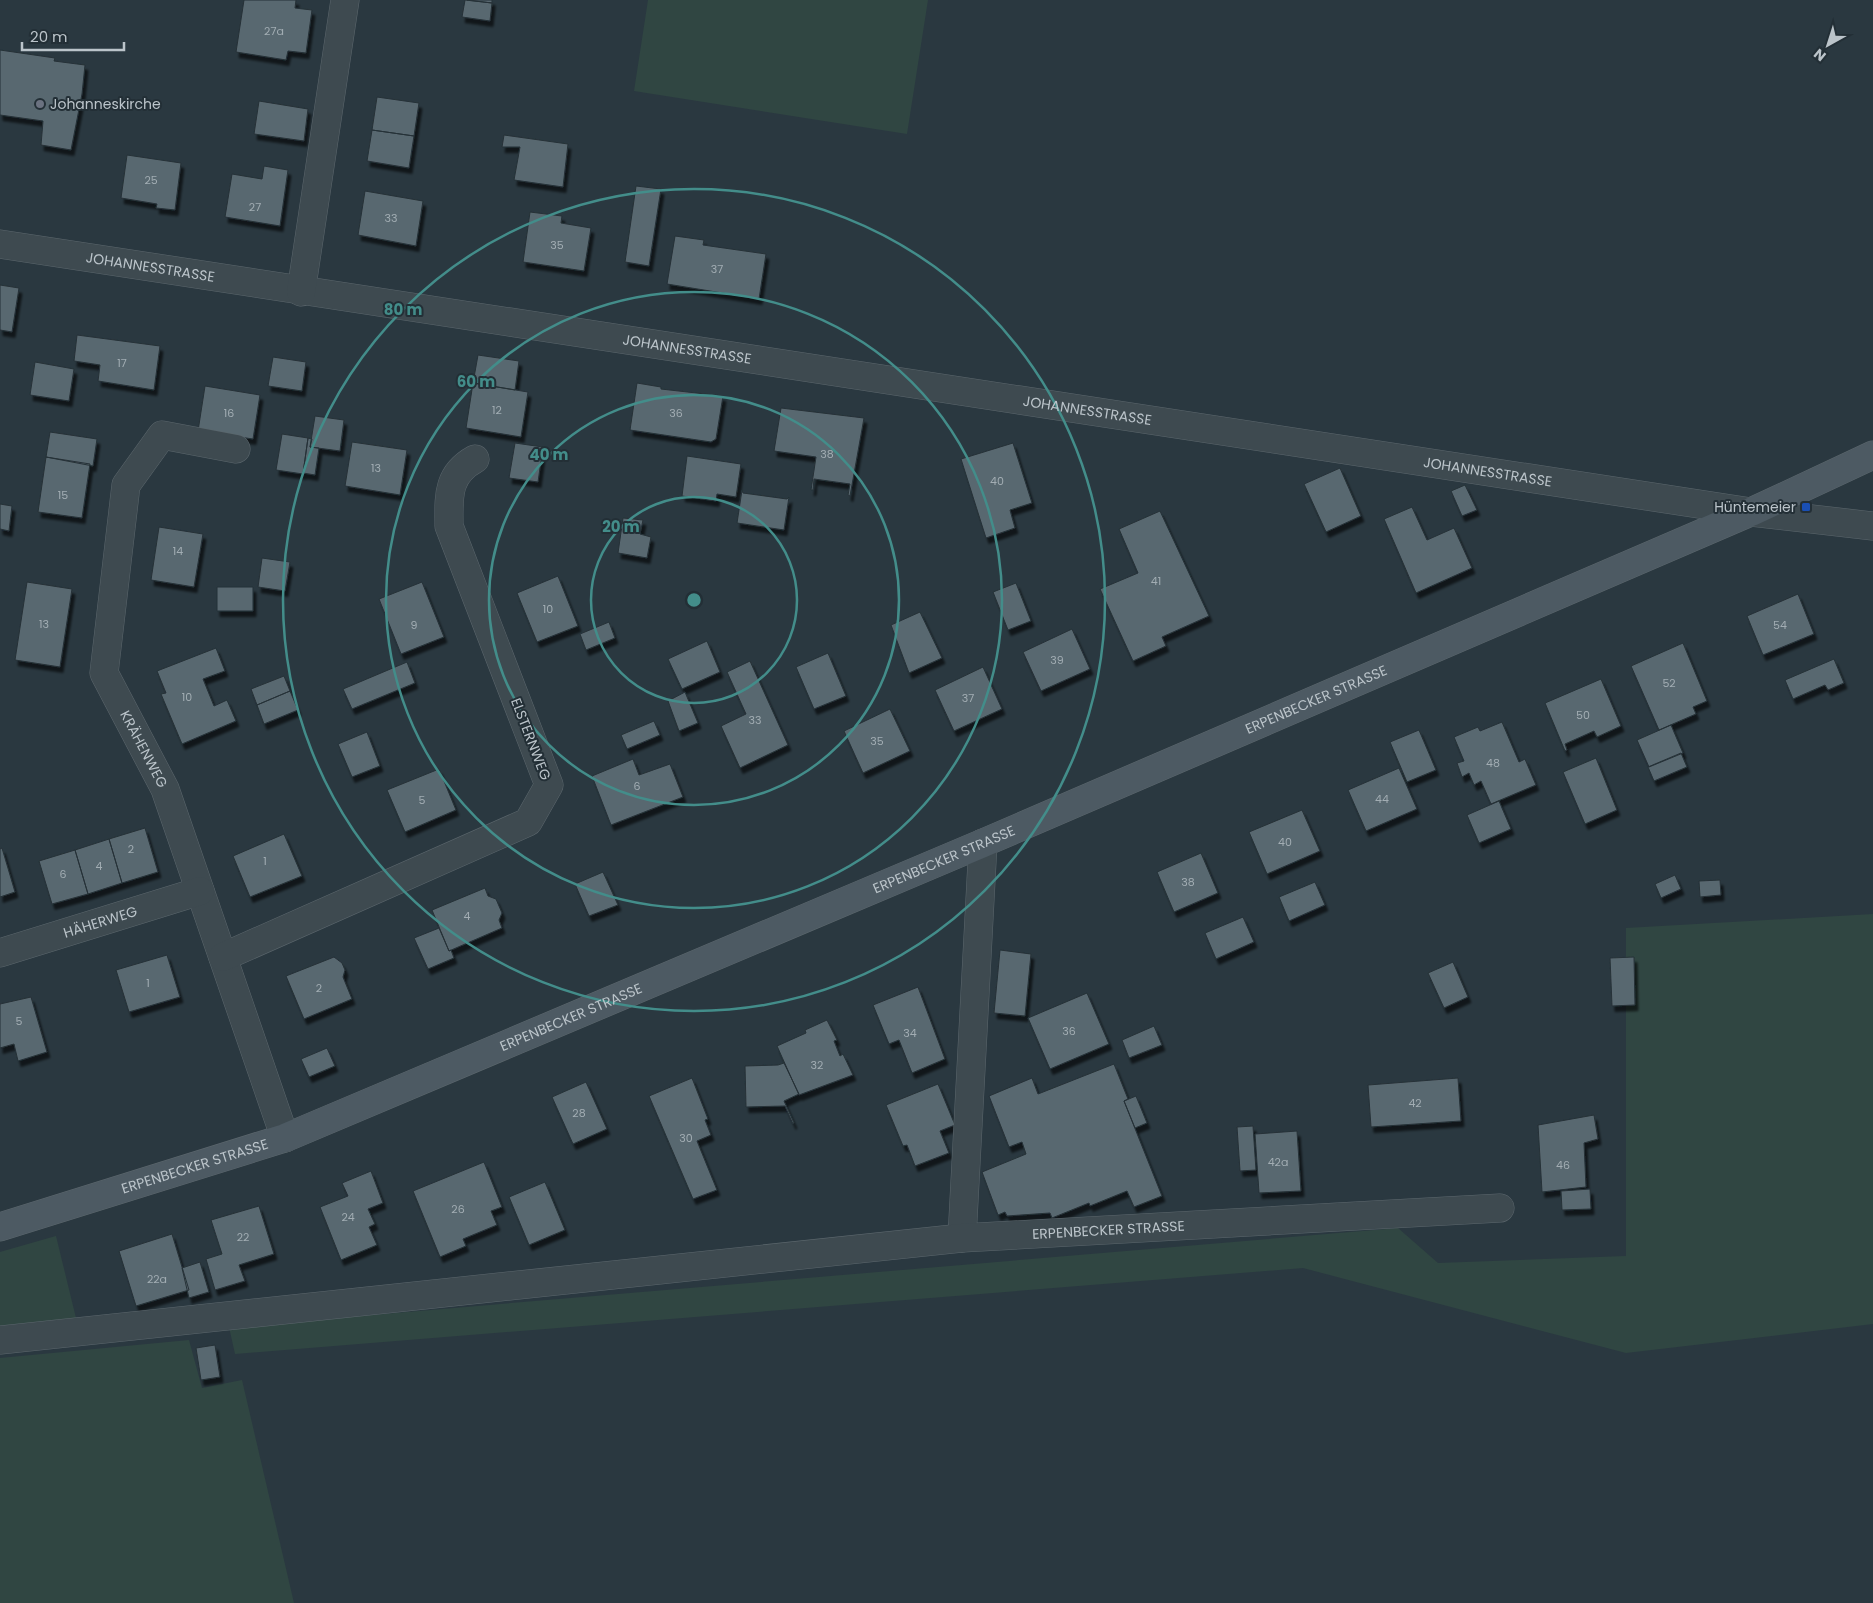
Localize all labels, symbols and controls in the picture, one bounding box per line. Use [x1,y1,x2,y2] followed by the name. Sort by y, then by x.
[22,20,125,52] scale bar
[1803,20,1853,70] north arrow
[264,23,284,39] house number: 27a
[30,26,68,47] text: 20 m
[1809,44,1830,66] text: N
[50,94,161,114] place label: Johanneskirche
[34,98,46,110] marker: Johanneskirche
[144,172,158,188] house number: 25
[249,199,261,215] house number: 27
[385,210,397,226] house number: 33
[550,237,564,253] house number: 35
[84,247,216,287] street label: JOHANNESSTRASSE
[711,261,723,277] house number: 37
[384,299,422,320] text: 80 m
[621,329,753,369] street label: JOHANNESSTRASSE
[117,355,127,371] house number: 17
[457,371,495,392] text: 60 m
[1022,391,1153,430] street label: JOHANNESSTRASSE
[492,402,502,418] house number: 12
[224,405,234,421] house number: 16
[669,405,683,421] house number: 36
[529,444,569,465] text: 40 m
[820,446,834,462] house number: 38
[1422,452,1553,491] street label: JOHANNESSTRASSE
[371,460,381,476] house number: 13
[990,473,1004,489] house number: 40
[58,487,68,503] house number: 15
[1714,497,1796,517] place label: Hüntemeier
[1800,501,1812,513] marker: Hüntemeier
[602,516,640,537] text: 20 m
[173,543,183,559] house number: 14
[1151,573,1161,589] house number: 41
[685,591,703,609] centre of rings
[543,601,553,617] house number: 10
[39,616,49,632] house number: 13
[411,617,418,633] house number: 9
[1773,617,1787,633] house number: 54
[1050,652,1064,668] house number: 39
[1242,660,1390,739] street label: ERPENBECKER STRASSE
[1662,675,1676,691] house number: 52
[182,689,192,705] house number: 10
[962,690,974,706] house number: 37
[506,695,556,783] street label: ELSTERNWEG
[115,707,173,791] street label: KRÄHENWEG
[1576,707,1590,723] house number: 50
[749,712,761,728] house number: 33
[870,733,884,749] house number: 35
[1486,755,1500,771] house number: 48
[634,778,641,794] house number: 6
[1375,791,1389,807] house number: 44
[419,792,426,808] house number: 5
[870,820,1018,898] street label: ERPENBECKER STRASSE
[1278,834,1292,850] house number: 40
[128,841,134,857] house number: 2
[263,853,267,869] house number: 1
[96,858,103,874] house number: 4
[60,866,67,882] house number: 6
[1181,874,1195,890] house number: 38
[61,901,140,943] street label: HÄHERWEG
[464,908,471,924] house number: 4
[146,975,150,991] house number: 1
[497,978,645,1056] street label: ERPENBECKER STRASSE
[316,980,322,996] house number: 2
[16,1013,23,1029] house number: 5
[1062,1023,1076,1039] house number: 36
[903,1025,917,1041] house number: 34
[811,1057,823,1073] house number: 32
[1408,1095,1422,1111] house number: 42
[572,1105,586,1121] house number: 28
[679,1130,693,1146] house number: 30
[119,1134,271,1198] street label: ERPENBECKER STRASSE
[1268,1154,1288,1170] house number: 42a
[1556,1157,1570,1173] house number: 46
[451,1201,465,1217] house number: 26
[341,1209,355,1225] house number: 24
[1032,1216,1185,1244] street label: ERPENBECKER STRASSE
[237,1229,249,1245] house number: 22
[147,1271,167,1287] house number: 22a

